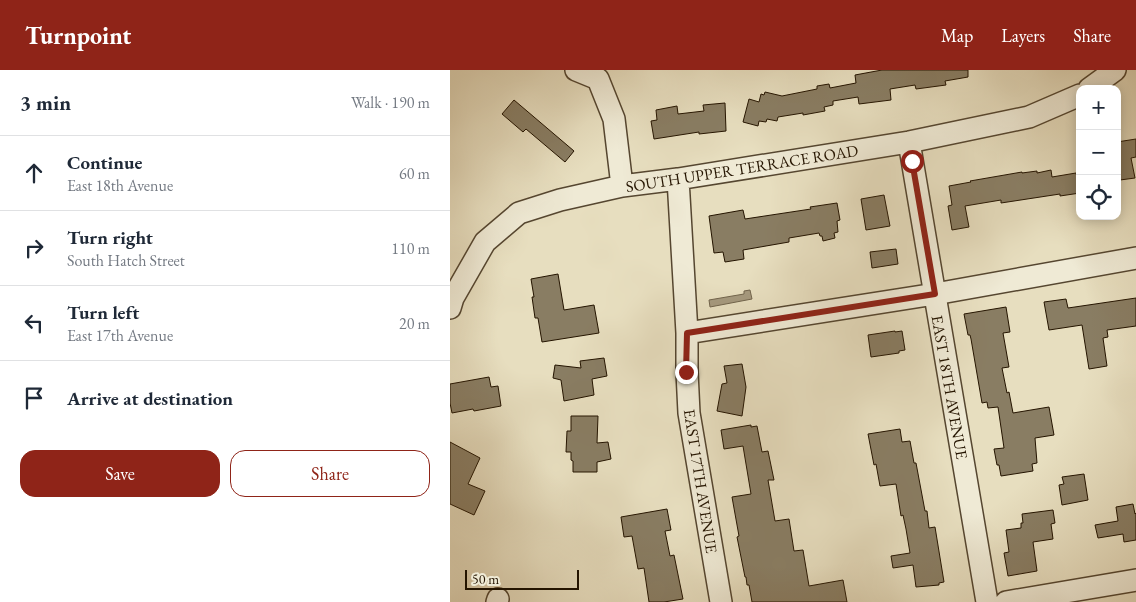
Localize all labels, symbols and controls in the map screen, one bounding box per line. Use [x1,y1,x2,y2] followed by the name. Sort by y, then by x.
[25,20,131,51] text: Turnpoint
[941,24,973,47] text: Map
[1001,24,1045,47] text: Layers
[1073,24,1111,47] text: Share
[1076,85,1121,220] map controls
[1076,85,1121,130] button: +
[20,89,71,116] text: 3 min
[351,92,430,113] text: Walk · 190 m
[1076,130,1121,175] button: −
[624,140,860,197] street label: SOUTH UPPER TERRACE ROAD
[67,150,142,175] text: Continue
[901,150,924,173] route start
[20,159,48,187] icon: ahead
[399,163,430,184] text: 60 m
[67,175,173,196] text: East 18th Avenue
[1076,175,1121,220] button: locate
[67,225,153,250] text: Turn right
[20,234,48,262] icon: right
[391,238,430,259] text: 110 m
[67,250,185,271] text: South Hatch Street
[67,300,139,325] text: Turn left
[20,309,48,337] icon: left
[399,313,430,334] text: 20 m
[927,313,973,461] street label: EAST 18TH AVENUE
[67,325,173,346] text: East 17th Avenue
[675,361,698,384] route end
[20,384,48,412] icon: arrive
[67,386,233,411] text: Arrive at destination
[679,407,722,555] street label: EAST 17TH AVENUE
[20,450,220,497] button: Save
[230,450,430,497] button: Share
[465,567,579,590] scale bar
[472,570,499,588] text: 50 m

